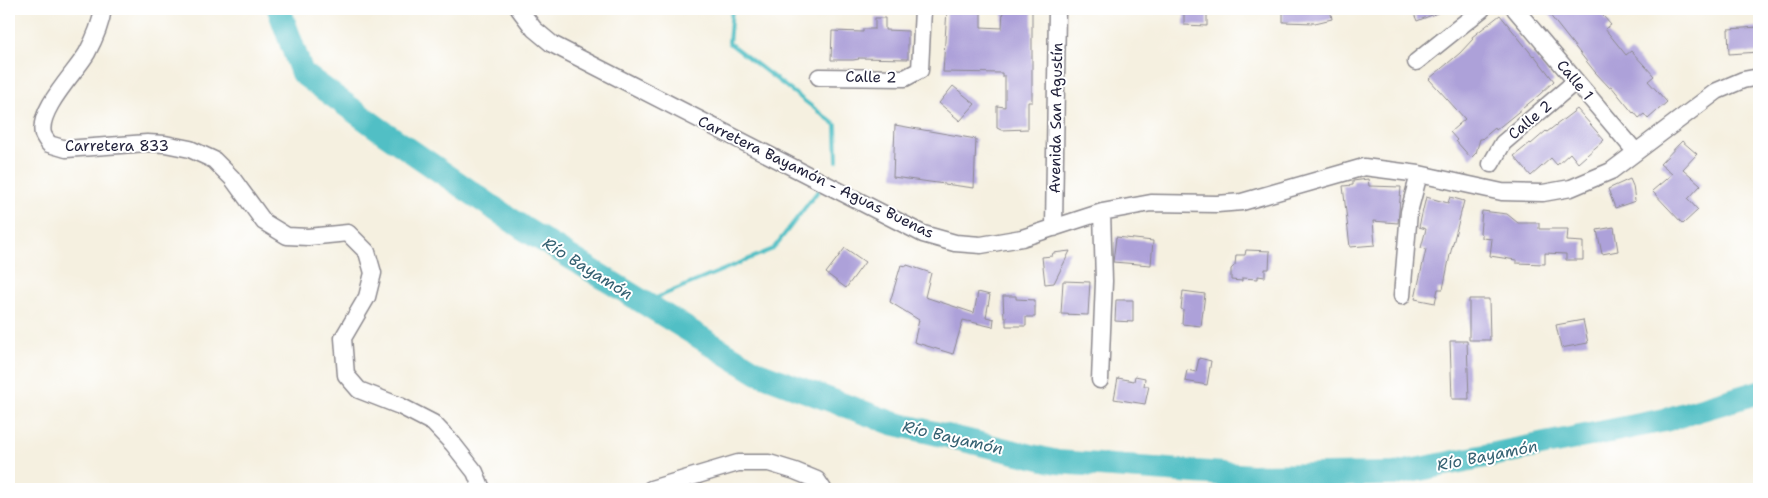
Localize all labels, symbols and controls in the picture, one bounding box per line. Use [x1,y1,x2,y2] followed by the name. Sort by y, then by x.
[1045,42,1067,194] street label: Avenida San Agustín
[1552,56,1598,104] street label: Calle 1
[845,67,897,87] street label: Calle 2
[1504,96,1556,144] street label: Calle 2
[695,111,937,243] street label: Carretera Bayamón - Aguas Buenas
[65,136,169,156] street label: Carretera 833
[539,232,637,304] water label: Río Bayamón
[901,416,1005,459] water label: Río Bayamón
[1435,435,1539,476] water label: Río Bayamón

